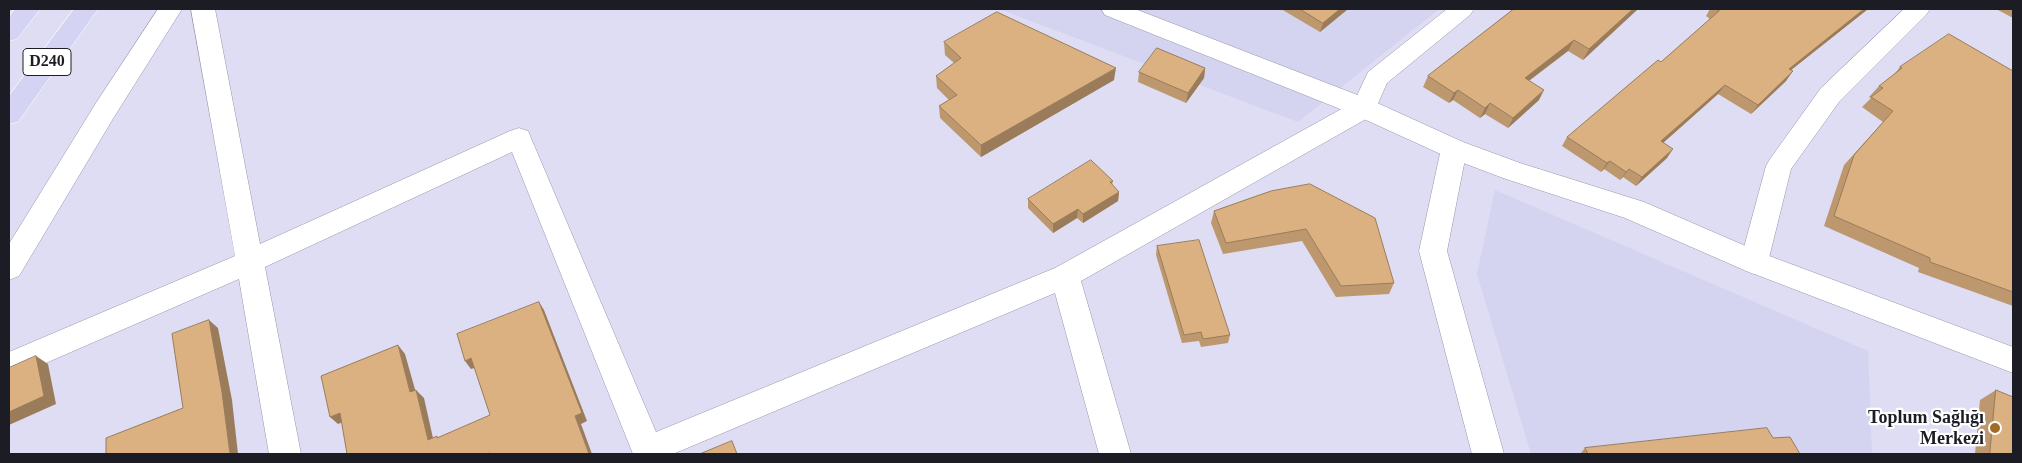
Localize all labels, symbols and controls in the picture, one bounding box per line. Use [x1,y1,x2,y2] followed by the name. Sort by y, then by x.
[23,48,71,76] road number: D240
[1868,407,1984,449] place label: Toplum Sağlığı Merkezi
[1988,421,2002,435] marker: Toplum Sağlığı Merkezi

